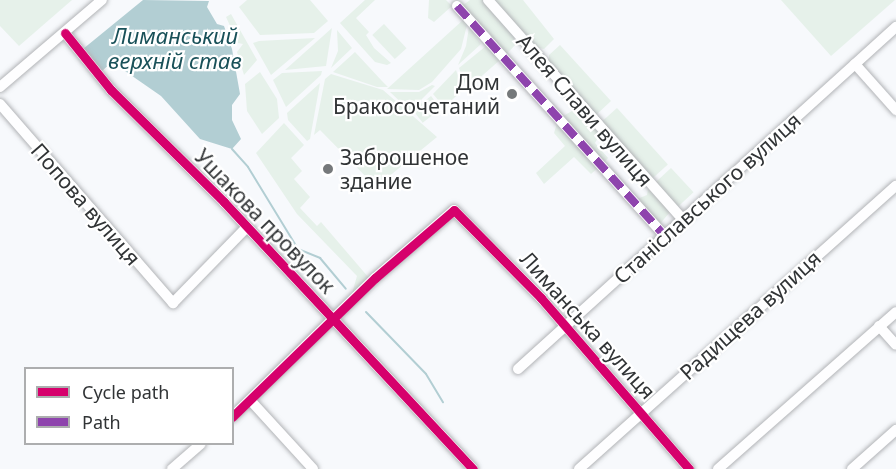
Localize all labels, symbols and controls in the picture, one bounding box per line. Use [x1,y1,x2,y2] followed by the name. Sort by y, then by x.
[108,22,242,74] water label: Лиманський верхній став
[512,29,658,191] street label: Алея Слави вулиця
[333,69,500,119] place label: Дом Бракосочетаний
[505,87,519,101] marker: Дом Бракосочетаний
[608,107,806,289] street label: Станіславського вулиця
[26,138,146,270] street label: Попова вулиця
[190,144,340,298] street label: Ушакова провулок
[340,144,469,194] place label: Заброшеное здание
[321,162,335,176] marker: Заброшеное здание
[674,245,826,385] street label: Радищева вулиця
[515,246,661,404] street label: Лиманська вулиця
[24,367,234,445] legend
[82,380,169,404] text: Cycle path
[82,410,121,434] text: Path

